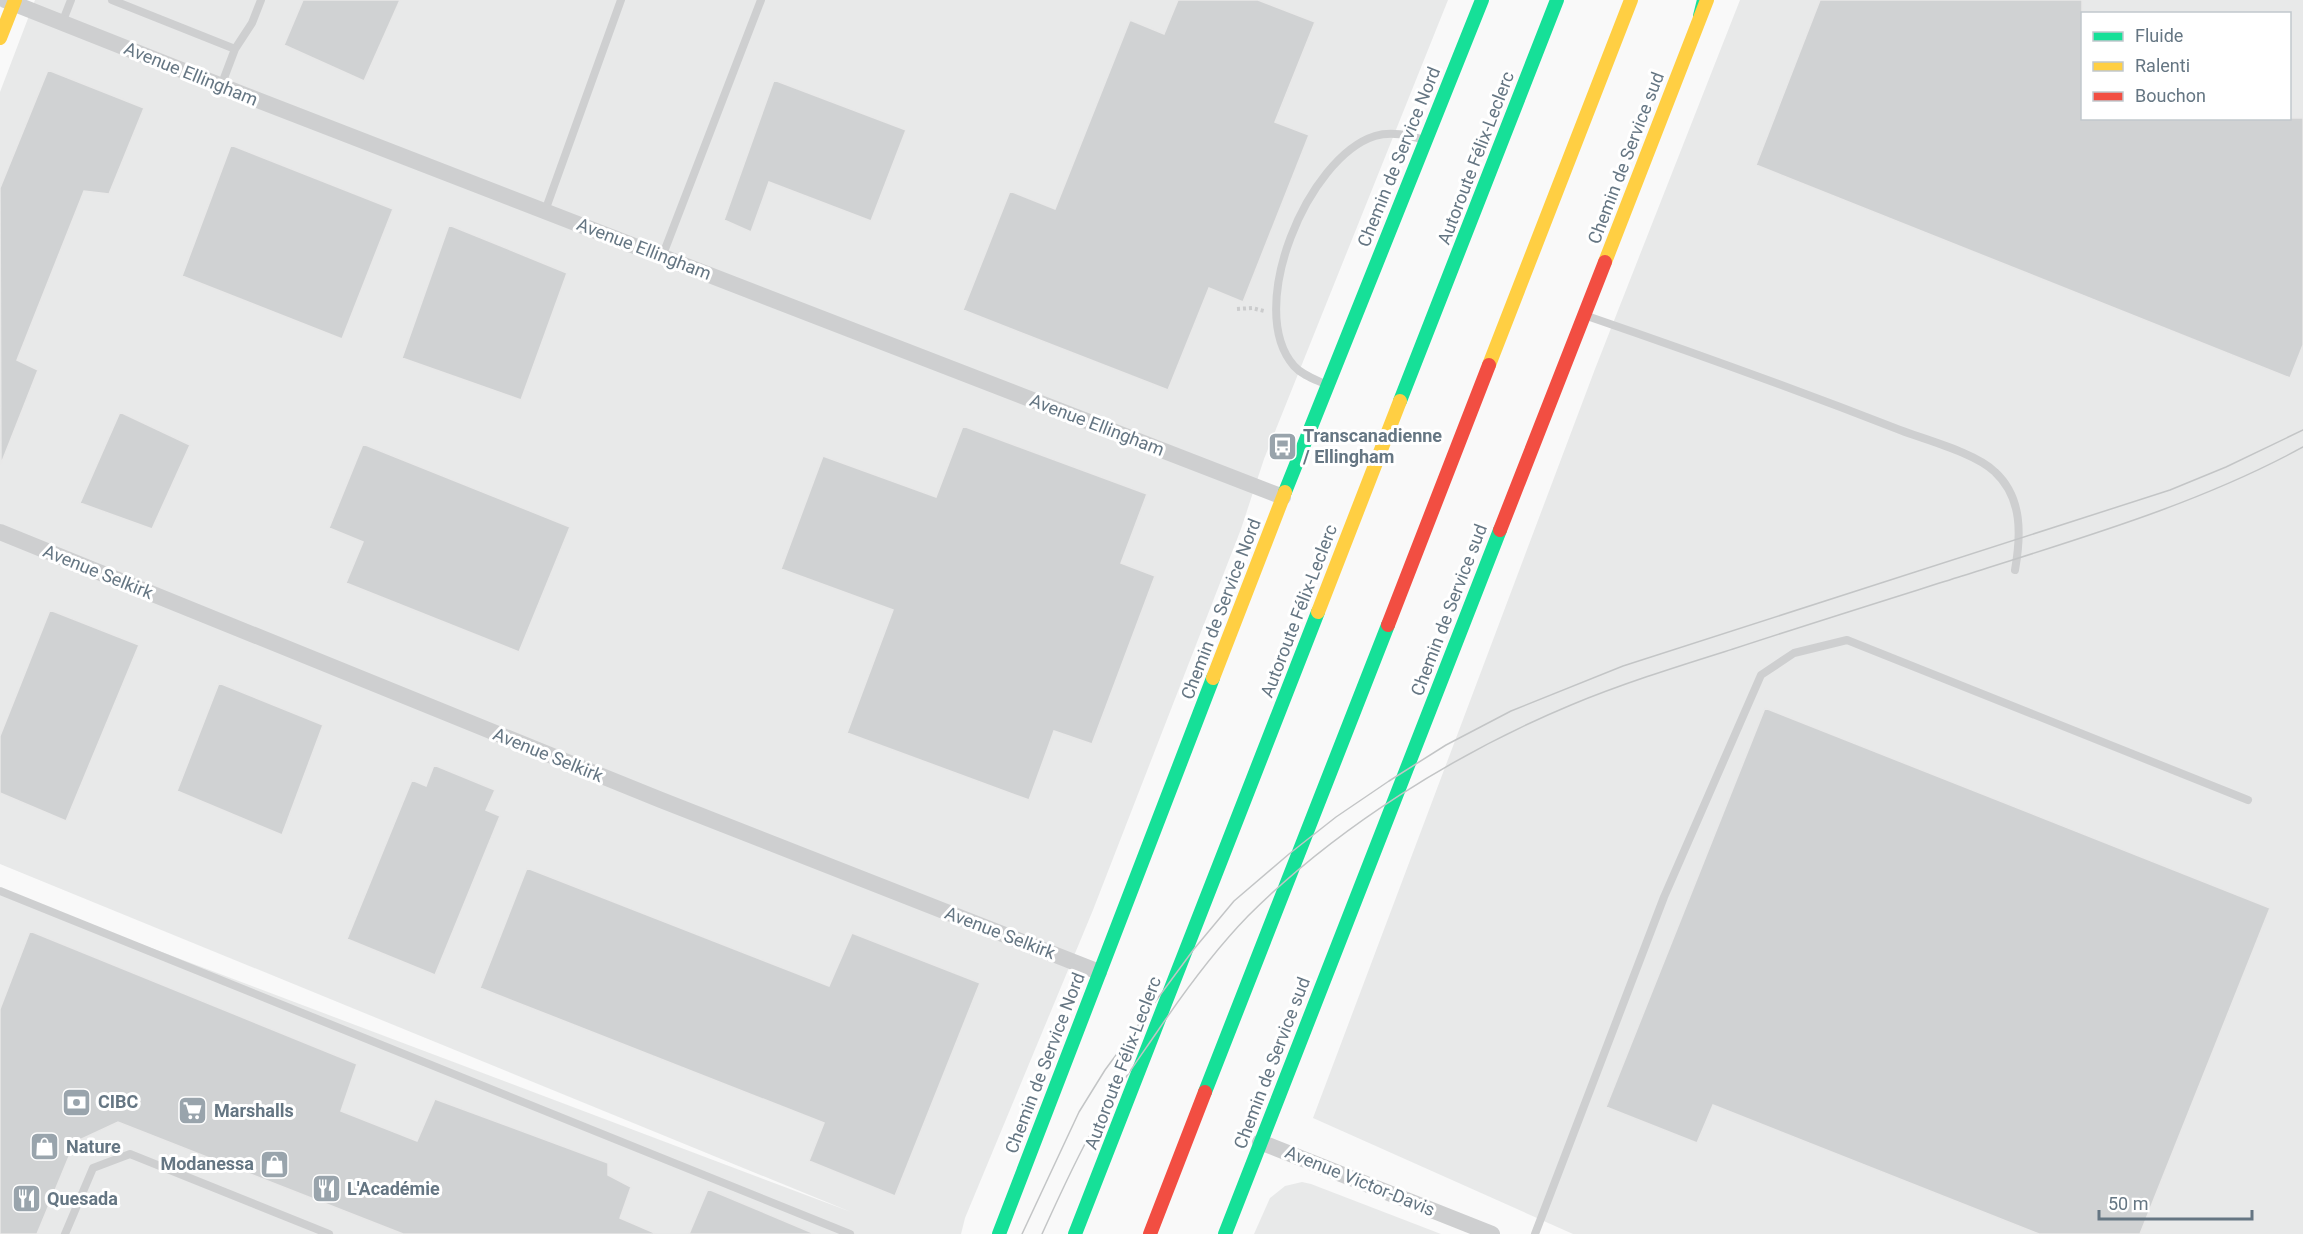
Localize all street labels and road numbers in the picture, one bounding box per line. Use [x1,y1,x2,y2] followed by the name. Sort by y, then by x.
[121,37,261,110] street label: Avenue Ellingham
[1353,64,1444,250] street label: Chemin de Service Nord
[1433,68,1518,247] street label: Autoroute Félix-Leclerc
[1583,69,1668,247] street label: Chemin de Service sud
[574,213,714,284] street label: Avenue Ellingham
[1027,389,1167,460] street label: Avenue Ellingham
[1176,515,1265,702] street label: Chemin de Service Nord
[1256,521,1341,700] street label: Autoroute Félix-Leclerc
[1406,521,1491,699] street label: Chemin de Service sud
[40,540,157,603] street label: Avenue Selkirk
[490,723,607,786] street label: Avenue Selkirk
[942,902,1059,964] street label: Avenue Selkirk
[1000,969,1089,1156] street label: Chemin de Service Nord
[1080,973,1165,1152] street label: Autoroute Félix-Leclerc
[1229,974,1314,1152] street label: Chemin de Service sud
[1282,1141,1438,1220] street label: Avenue Victor-Davis

